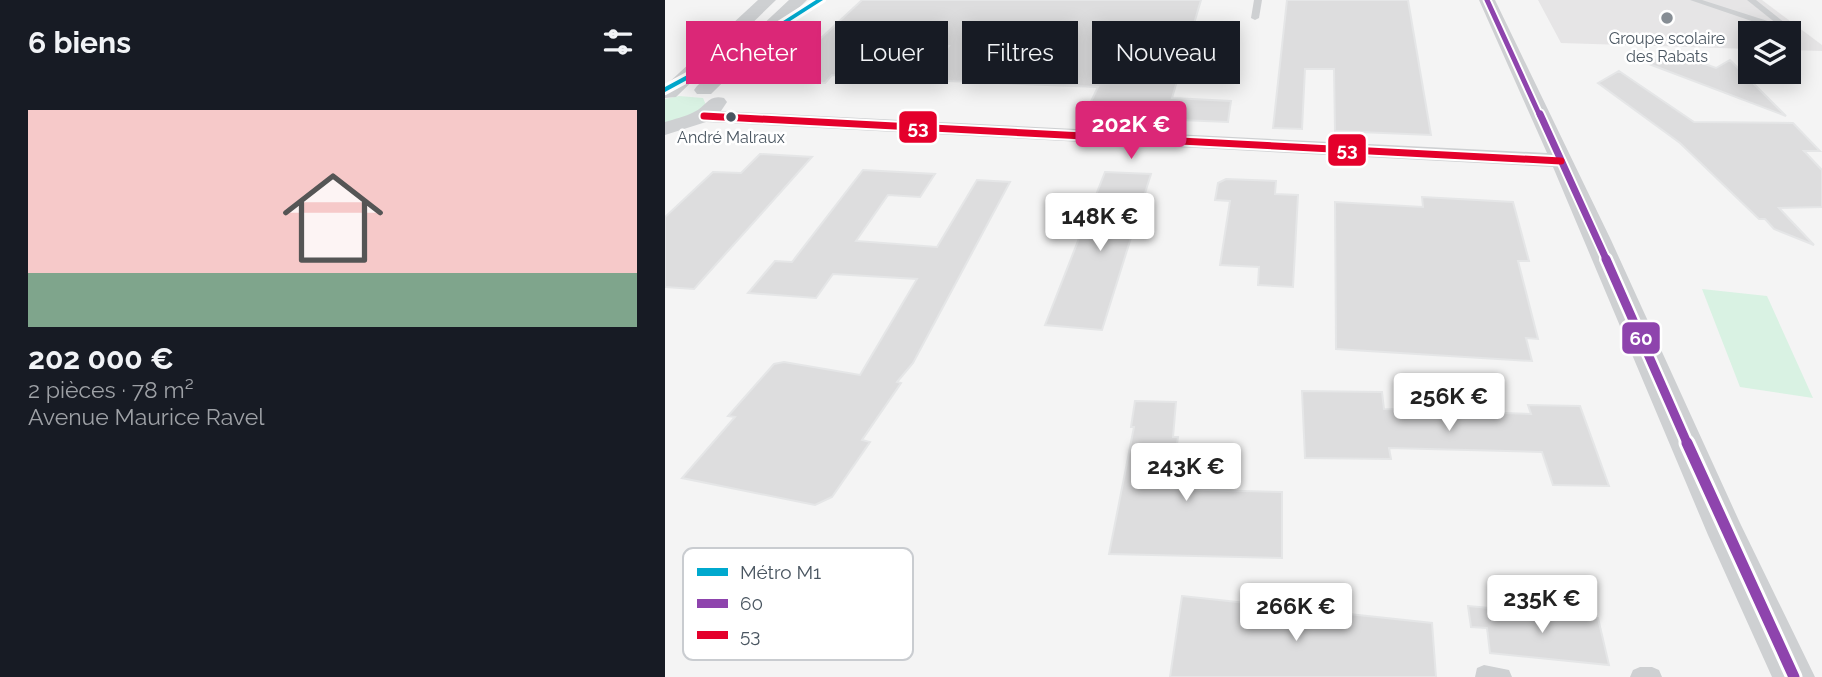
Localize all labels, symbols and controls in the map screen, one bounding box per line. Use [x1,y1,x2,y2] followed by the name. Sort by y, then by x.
[1659,10,1675,26] marker: Groupe scolaire des Rabats
[686,21,821,84] chip: Acheter
[835,21,948,84] chip: Louer
[962,21,1078,84] chip: Filtres
[1092,21,1240,84] chip: Nouveau
[1738,21,1801,84] map controls
[1738,21,1801,84] button: layers
[599,23,637,61] icon: filters
[28,25,131,60] text: 6 biens
[1609,29,1725,66] place label: Groupe scolaire des Rabats
[1074,102,1188,161] pin: 202K €
[724,110,738,124] marker: André Malraux
[898,110,938,144] line badge: 53
[1091,110,1171,137] text: 202K €
[907,116,929,138] text: 53
[677,128,785,147] place label: André Malraux
[1327,133,1367,167] line badge: 53
[1336,138,1358,160] text: 53
[270,155,396,281] icon: home
[1043,194,1157,253] pin: 148K €
[1061,202,1139,229] text: 148K €
[1621,321,1661,355] line badge: 60
[1629,327,1653,349] text: 60
[28,341,174,376] text: 202 000 €
[1392,374,1506,433] pin: 256K €
[28,376,194,403] text: 2 pièces · 78 m²
[1410,382,1488,409] text: 256K €
[28,403,264,430] text: Avenue Maurice Ravel
[1129,444,1243,503] pin: 243K €
[1147,452,1225,479] text: 243K €
[683,548,913,660] legend
[740,561,821,583] text: Métro M1
[1485,576,1599,635] pin: 235K €
[1239,584,1353,643] pin: 266K €
[1503,584,1581,611] text: 235K €
[740,592,763,614] text: 60
[1256,592,1336,619] text: 266K €
[740,624,761,646] text: 53

